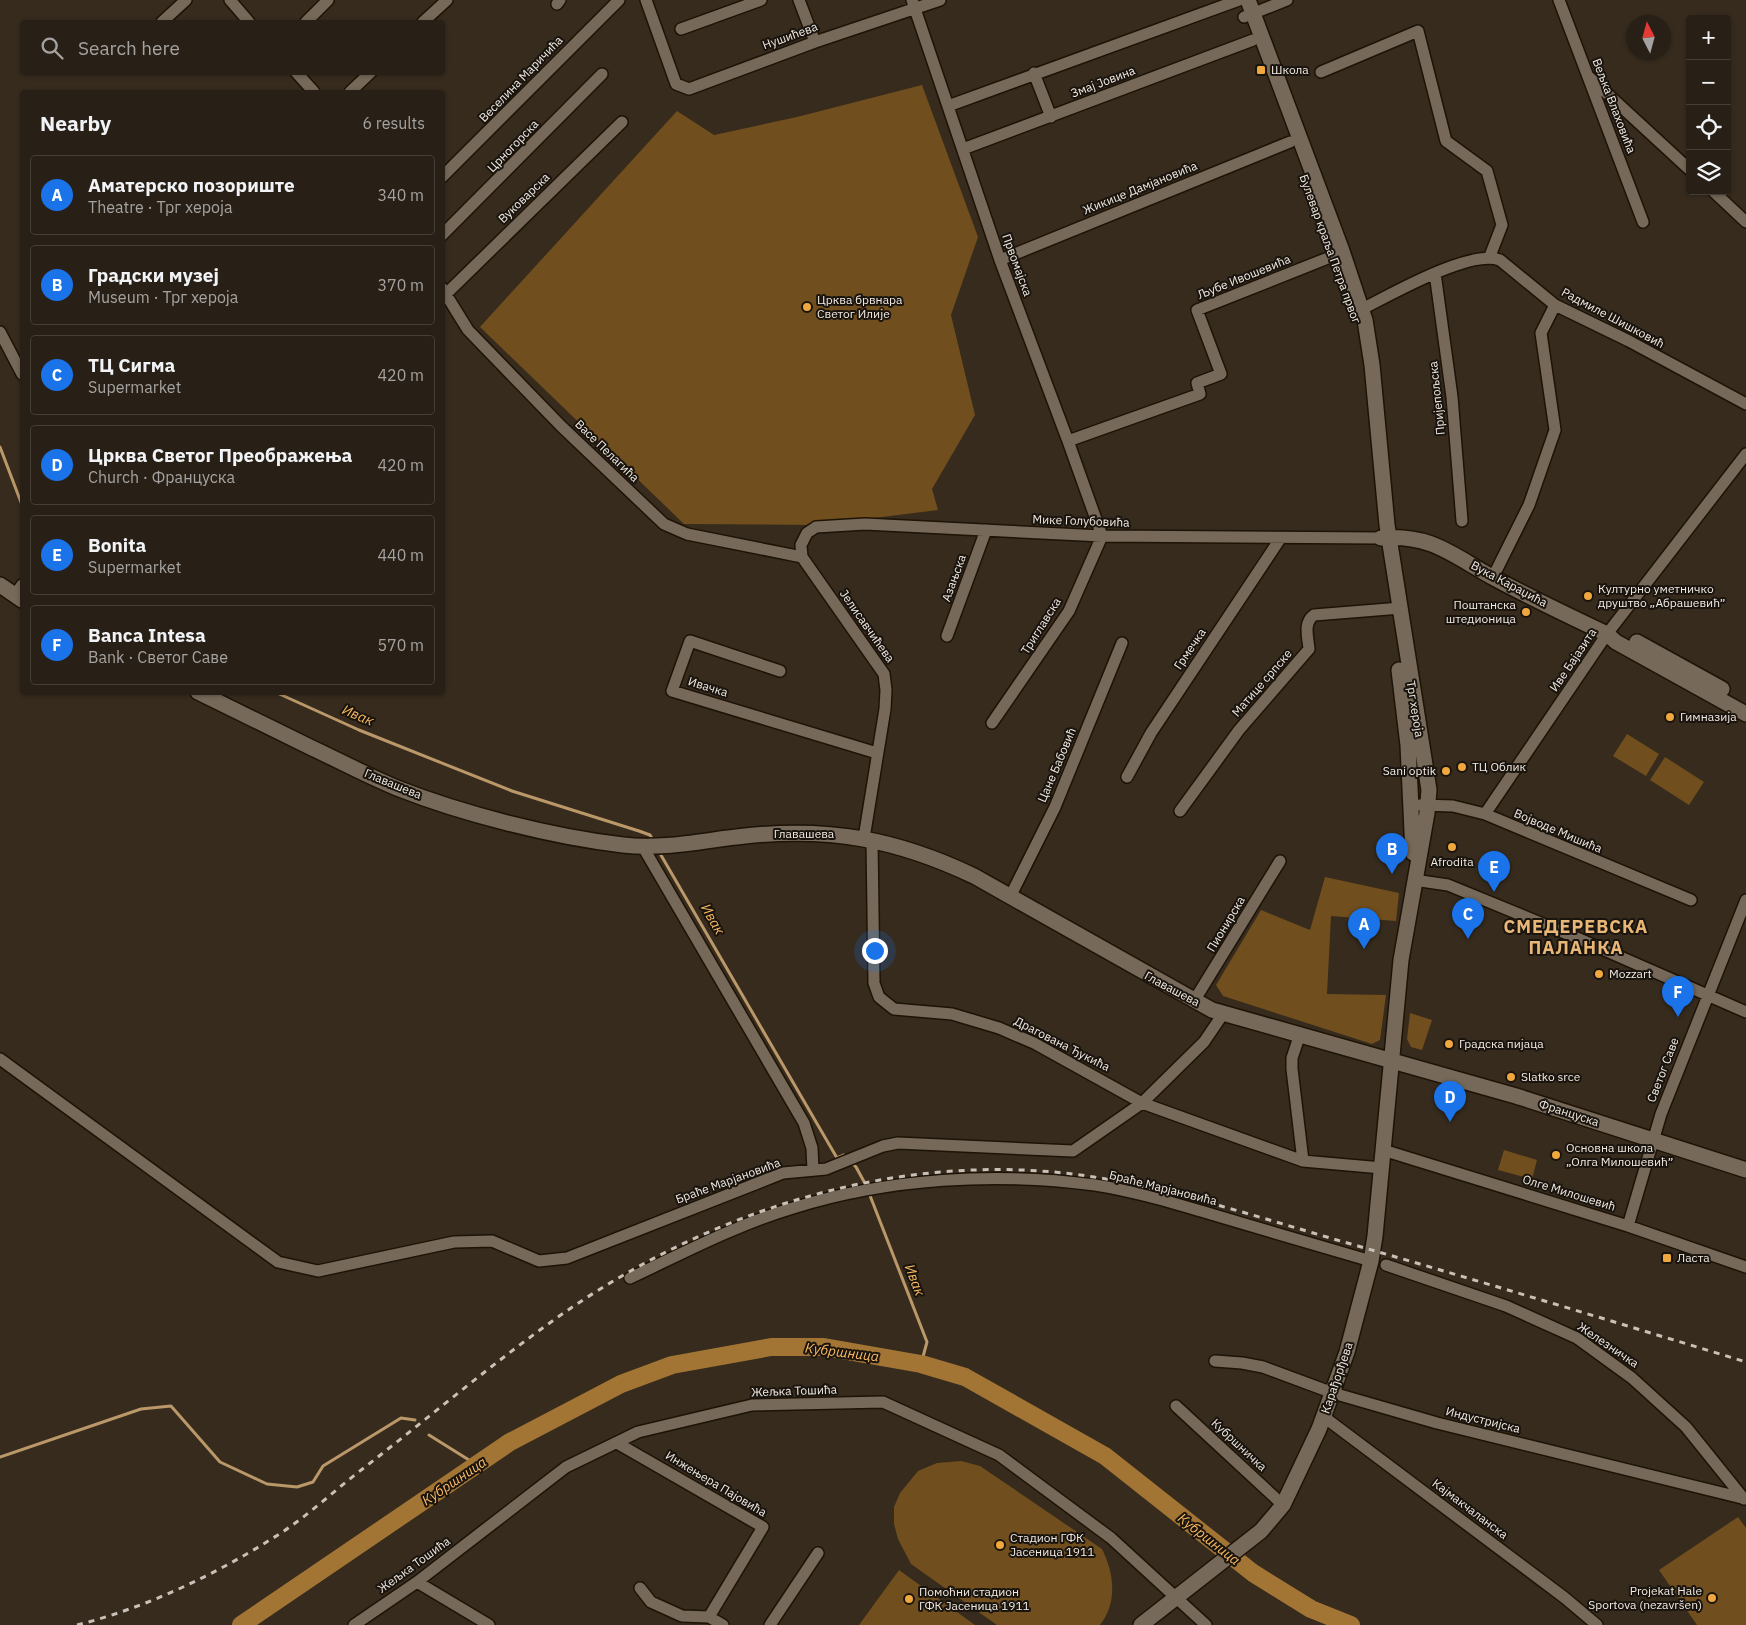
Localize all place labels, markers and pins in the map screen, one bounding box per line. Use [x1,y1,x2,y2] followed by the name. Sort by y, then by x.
[1271,62,1309,77] place label: Школа
[1255,64,1267,76] marker: Школа
[817,292,903,321] place label: Црква брвнара Светог Илије
[801,301,813,313] marker: Црква брвнара Светог Илије
[1598,581,1726,610] place label: Културно уметничко друштво „Абрашевић”
[1582,590,1594,602] marker: Културно уметничко друштво „Абрашевић”
[1446,597,1517,626] place label: Поштанска штедионица
[1520,606,1532,618] marker: Поштанска штедионица
[1680,709,1737,724] place label: Гимназија
[1664,711,1676,723] marker: Гимназија
[1472,759,1527,774] place label: ТЦ Облик
[1456,761,1468,773] marker: ТЦ Облик
[1383,763,1437,778] place label: Sani optik
[1440,765,1452,777] marker: Sani optik
[1376,833,1408,874] pin: B
[1446,841,1458,853] marker: Afrodita
[1478,851,1510,892] pin: E
[1430,854,1474,869] place label: Afrodita
[1452,898,1484,939] pin: C
[1348,908,1380,949] pin: A
[1609,966,1652,981] place label: Mozzart
[1593,968,1605,980] marker: Mozzart
[1662,976,1694,1017] pin: F
[1459,1036,1544,1051] place label: Градска пијаца
[1443,1038,1455,1050] marker: Градска пијаца
[1521,1069,1581,1084] place label: Slatko srce
[1505,1071,1517,1083] marker: Slatko srce
[1434,1081,1466,1122] pin: D
[1566,1140,1673,1169] place label: Основна школа „Олга Милошевић”
[1550,1149,1562,1161] marker: Основна школа „Олга Милошевић”
[1677,1250,1710,1265] place label: Ласта
[1661,1252,1673,1264] marker: Ласта
[1010,1530,1094,1559] place label: Стадион ГФК Јасеница 1911
[994,1539,1006,1551] marker: Стадион ГФК Јасеница 1911
[1588,1583,1702,1612] place label: Projekat Hale Sportova (nezavršen)
[919,1584,1030,1613] place label: Помоћни стадион ГФК Јасеница 1911
[1706,1592,1718,1604] marker: Projekat Hale Sportova (nezavršen)
[903,1593,915,1605] marker: Помоћни стадион ГФК Јасеница 1911

